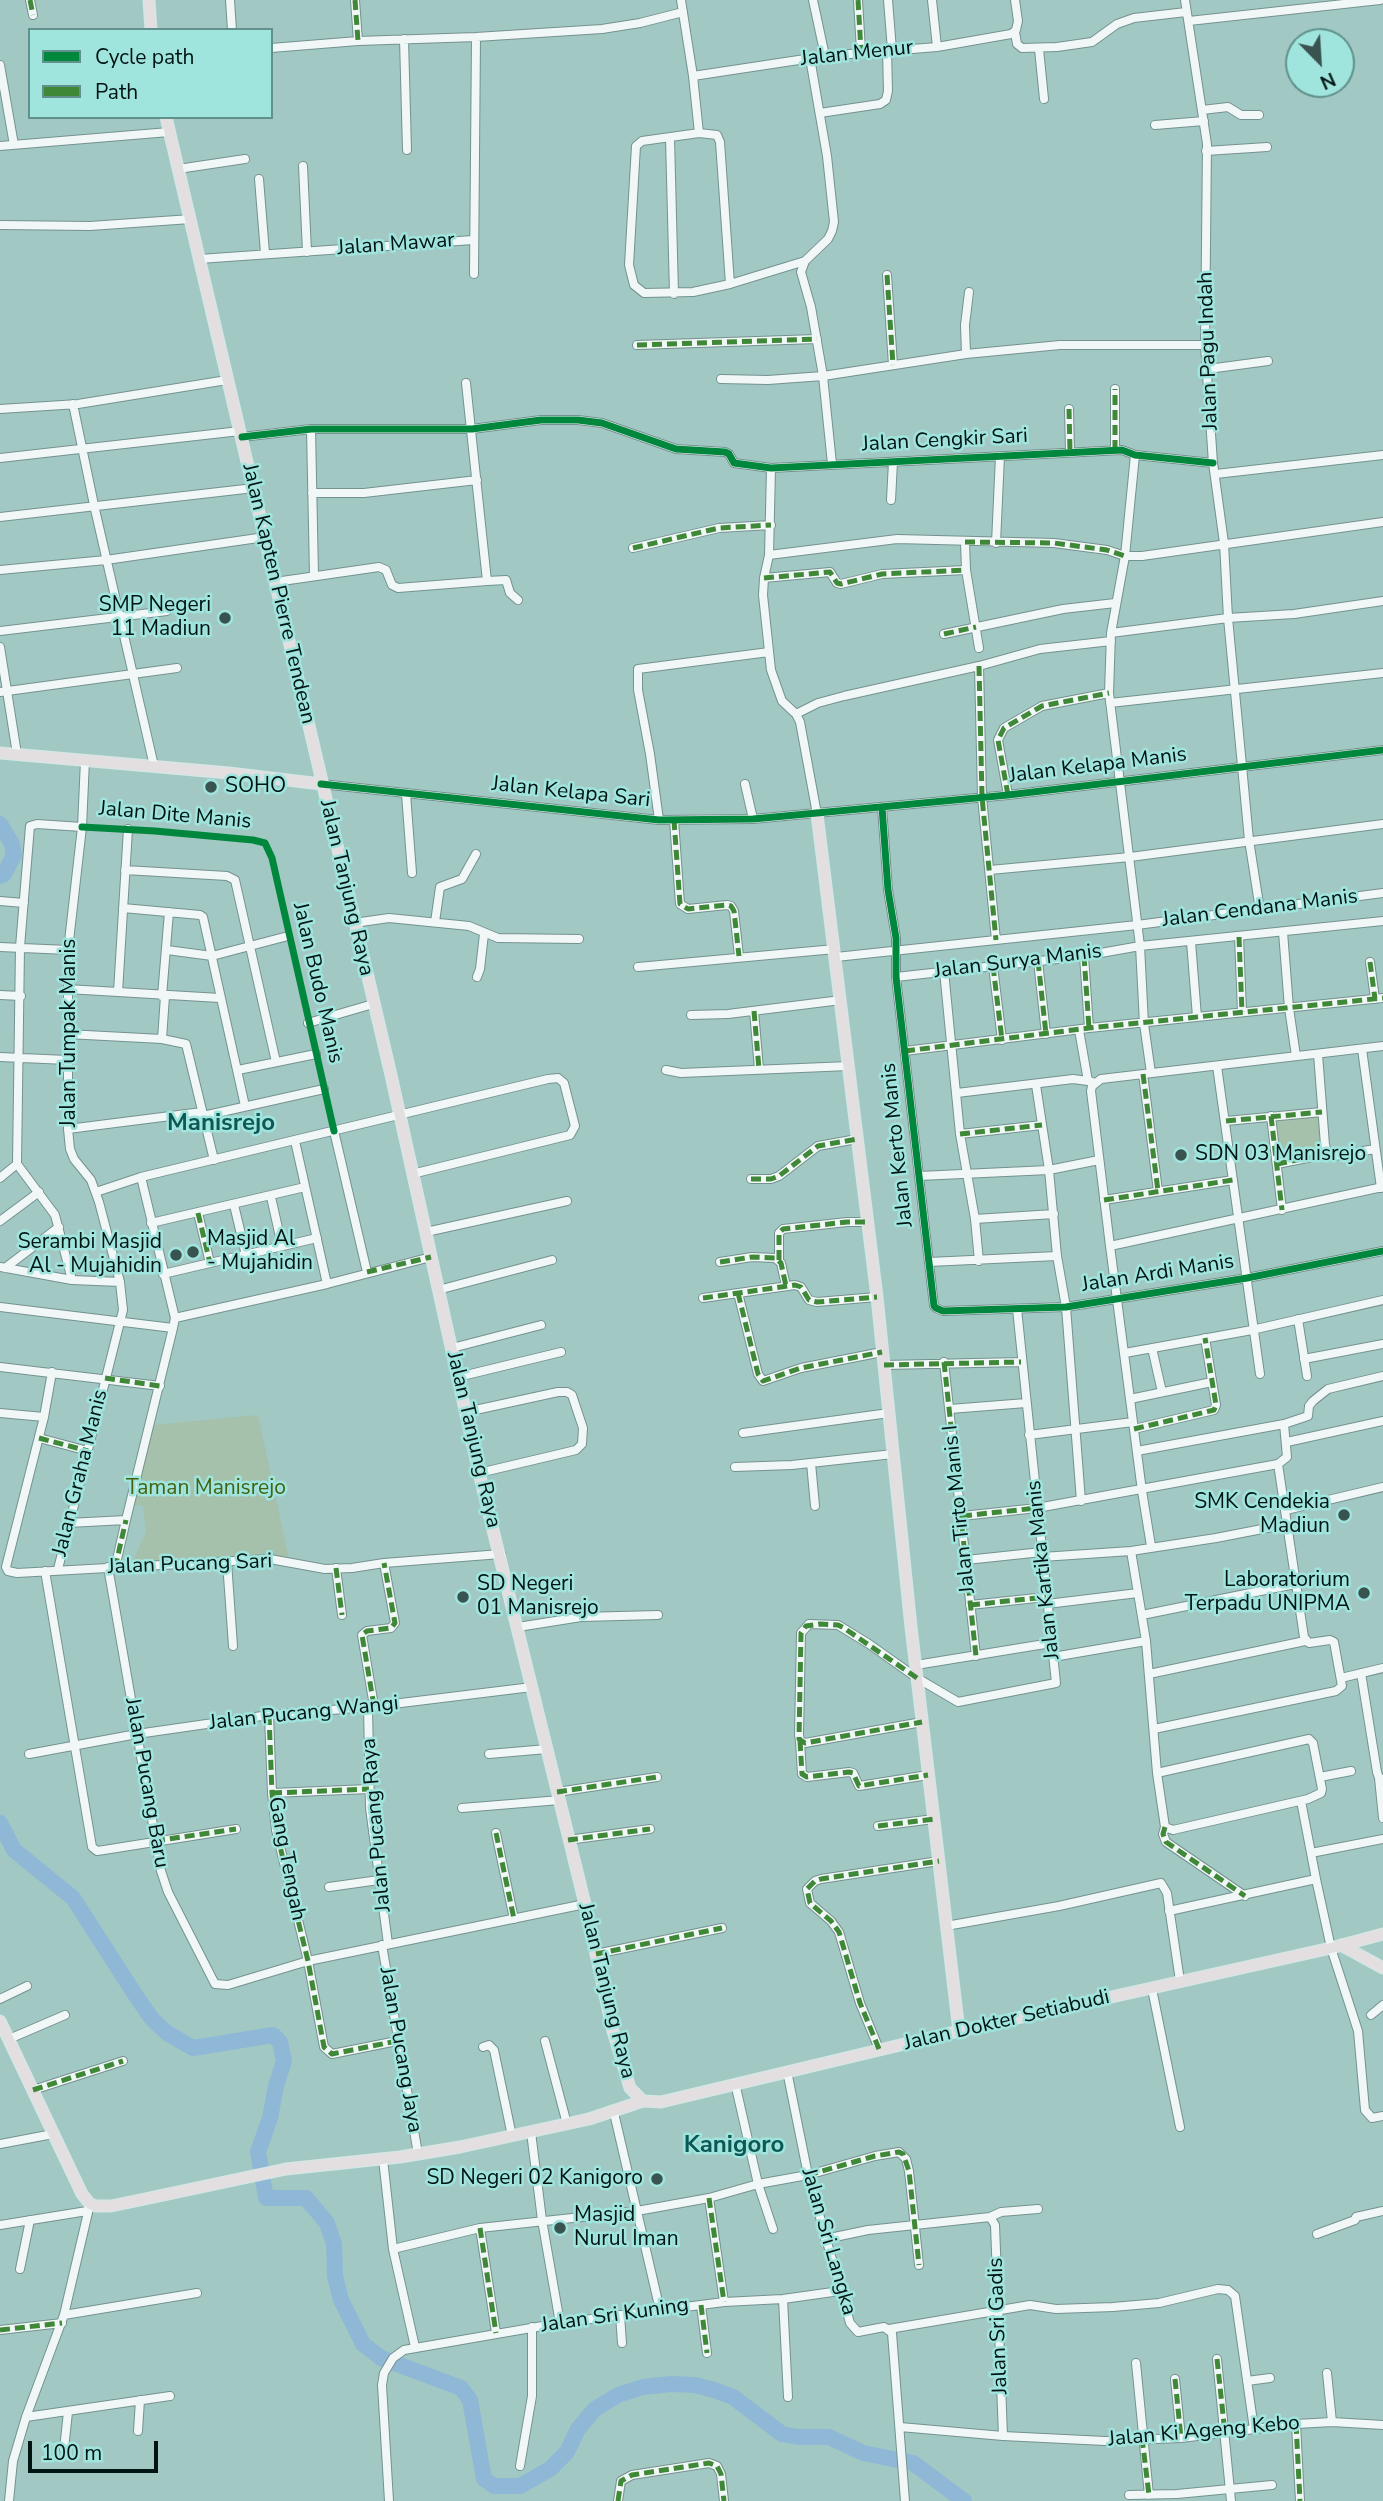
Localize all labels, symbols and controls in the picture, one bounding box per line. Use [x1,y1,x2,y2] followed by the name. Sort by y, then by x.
[28,28,273,119] legend
[1285,28,1355,98] north arrow
[800,36,914,72] street label: Jalan Menur
[95,43,194,71] text: Cycle path
[1316,66,1340,95] text: N
[95,78,138,106] text: Path
[336,228,456,262] street label: Jalan Mawar
[1194,271,1224,431] street label: Jalan Pagu Indah
[861,424,1029,458] street label: Jalan Cengkir Sari
[236,461,320,727] street label: Jalan Kapten Pierre Tendean
[99,593,211,643] place label: SMP Negeri 11 Madiun
[217,610,233,626] marker: SMP Negeri 11 Madiun
[1008,743,1188,789] street label: Jalan Kelapa Manis
[491,772,651,814] street label: Jalan Kelapa Sari
[225,774,286,800] place label: SOHO
[203,779,219,795] marker: SOHO
[98,797,252,835] street label: Jalan Dite Manis
[313,798,379,978] street label: Jalan Tanjung Raya
[1161,884,1359,934] street label: Jalan Cendana Manis
[286,900,348,1066] street label: Jalan Budo Manis
[57,939,83,1127] street label: Jalan Tumpak Manis
[933,939,1103,985] street label: Jalan Surya Manis
[877,1062,919,1228] street label: Jalan Kerto Manis
[167,1110,275,1138] district label: Manisrejo
[1195,1142,1366,1168] place label: SDN 03 Manisrejo
[1173,1147,1189,1163] marker: SDN 03 Manisrejo
[207,1227,313,1277] place label: Masjid Al - Mujahidin
[18,1230,162,1280] place label: Serambi Masjid Al - Mujahidin
[185,1244,201,1260] marker: Masjid Al - Mujahidin
[168,1247,184,1263] marker: Serambi Masjid Al - Mujahidin
[1080,1250,1236,1298] street label: Jalan Ardi Manis
[440,1350,506,1530] street label: Jalan Tanjung Raya
[48,1387,114,1559] street label: Jalan Graha Manis
[939,1424,981,1594] street label: Jalan Tirto Manis I
[126,1476,286,1502] park label: Taman Manisrejo
[1022,1479,1066,1661] street label: Jalan Kartika Manis
[1194,1490,1330,1540] place label: SMK Cendekia Madiun
[1336,1507,1352,1523] marker: SMK Cendekia Madiun
[107,1550,273,1580] street label: Jalan Pucang Sari
[1185,1568,1350,1618] place label: Laboratorium Terpadu UNIPMA
[477,1572,599,1622] place label: SD Negeri 01 Manisrejo
[1356,1585,1372,1601] marker: Laboratorium Terpadu UNIPMA
[455,1589,471,1605] marker: SD Negeri 01 Manisrejo
[208,1692,400,1736] street label: Jalan Pucang Wangi
[119,1696,173,1870] street label: Jalan Pucang Baru
[357,1737,397,1913] street label: Jalan Pucang Raya
[262,1795,310,1923] street label: Gang Tengah
[572,1901,640,2081] street label: Jalan Tanjung Raya
[373,1965,427,2135] street label: Jalan Pucang Jaya
[902,1985,1112,2057] street label: Jalan Dokter Setiabudi
[684,2132,784,2160] district label: Kanigoro
[426,2166,643,2192] place label: SD Negeri 02 Kanigoro
[795,2166,861,2318] street label: Jalan Sri Langka
[649,2171,665,2187] marker: SD Negeri 02 Kanigoro
[574,2203,679,2253] place label: Masjid Nurul Iman
[552,2220,568,2236] marker: Masjid Nurul Iman
[984,2257,1014,2395] street label: Jalan Sri Gadis
[539,2293,691,2339] street label: Jalan Sri Kuning
[1107,2411,1301,2453] street label: Jalan Ki Ageng Kebo
[32,2428,161,2472] scale bar
[41,2439,102,2467] text: 100 m

